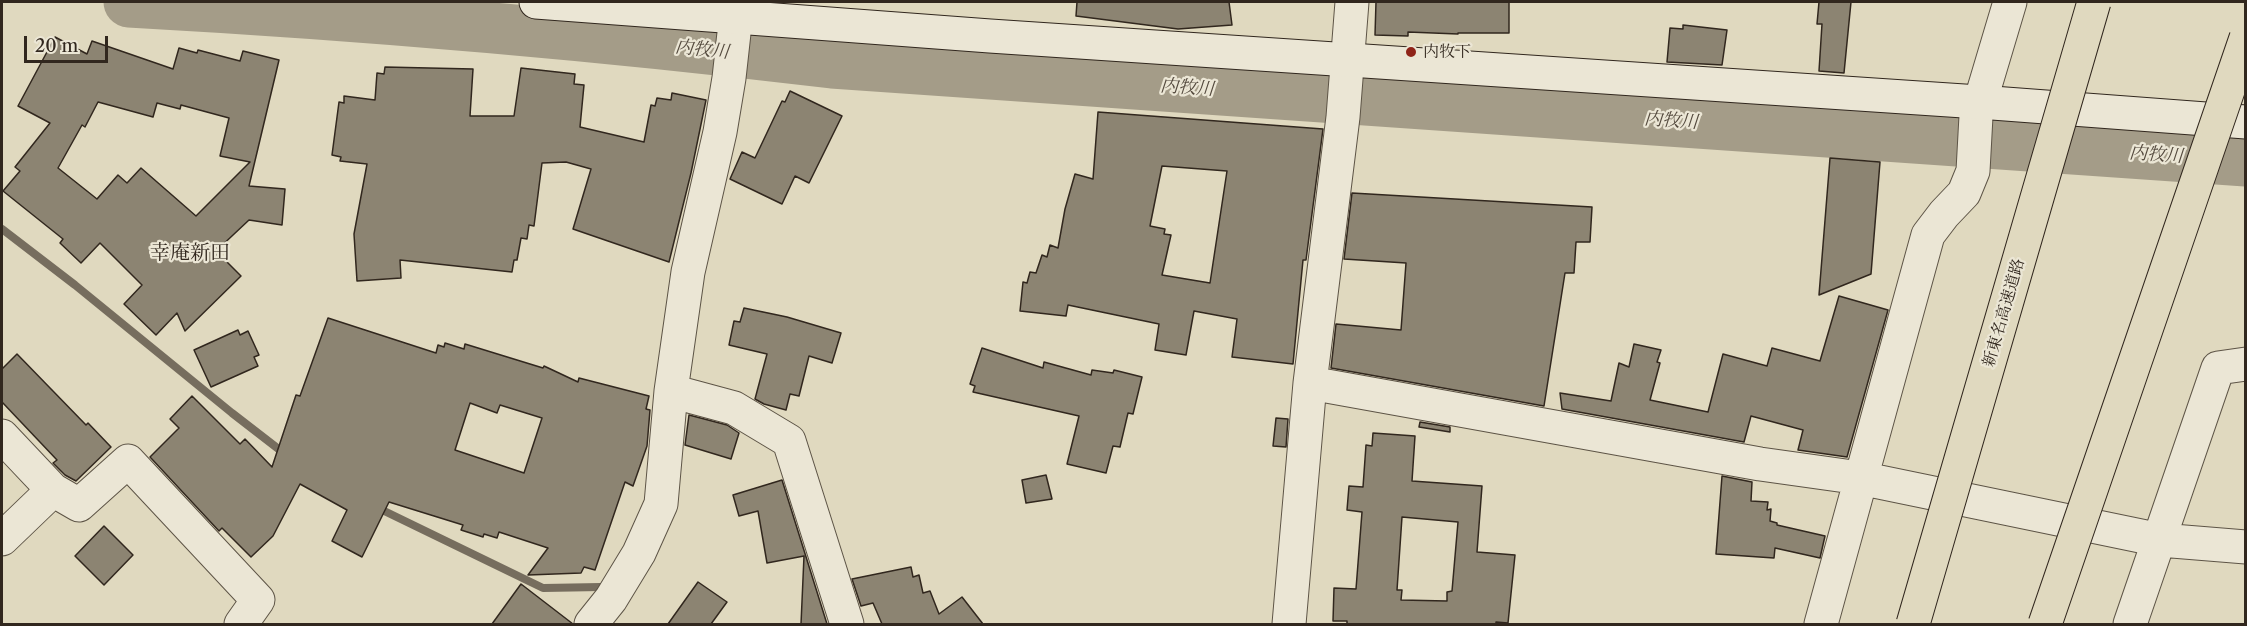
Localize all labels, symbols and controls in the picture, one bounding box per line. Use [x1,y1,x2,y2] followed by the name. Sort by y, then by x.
[27,24,111,62] scale bar
[35,35,78,57] text: 20 m
[674,36,730,64] water label: 内牧川
[1423,42,1471,62] place label: 内牧下
[1404,45,1418,59] marker: 内牧下
[1159,75,1215,101] water label: 内牧川
[1643,108,1699,134] water label: 内牧川
[2128,142,2184,168] water label: 内牧川
[150,241,230,265] district label: 幸庵新田
[1979,257,2029,369] street label: 新東名高速道路

